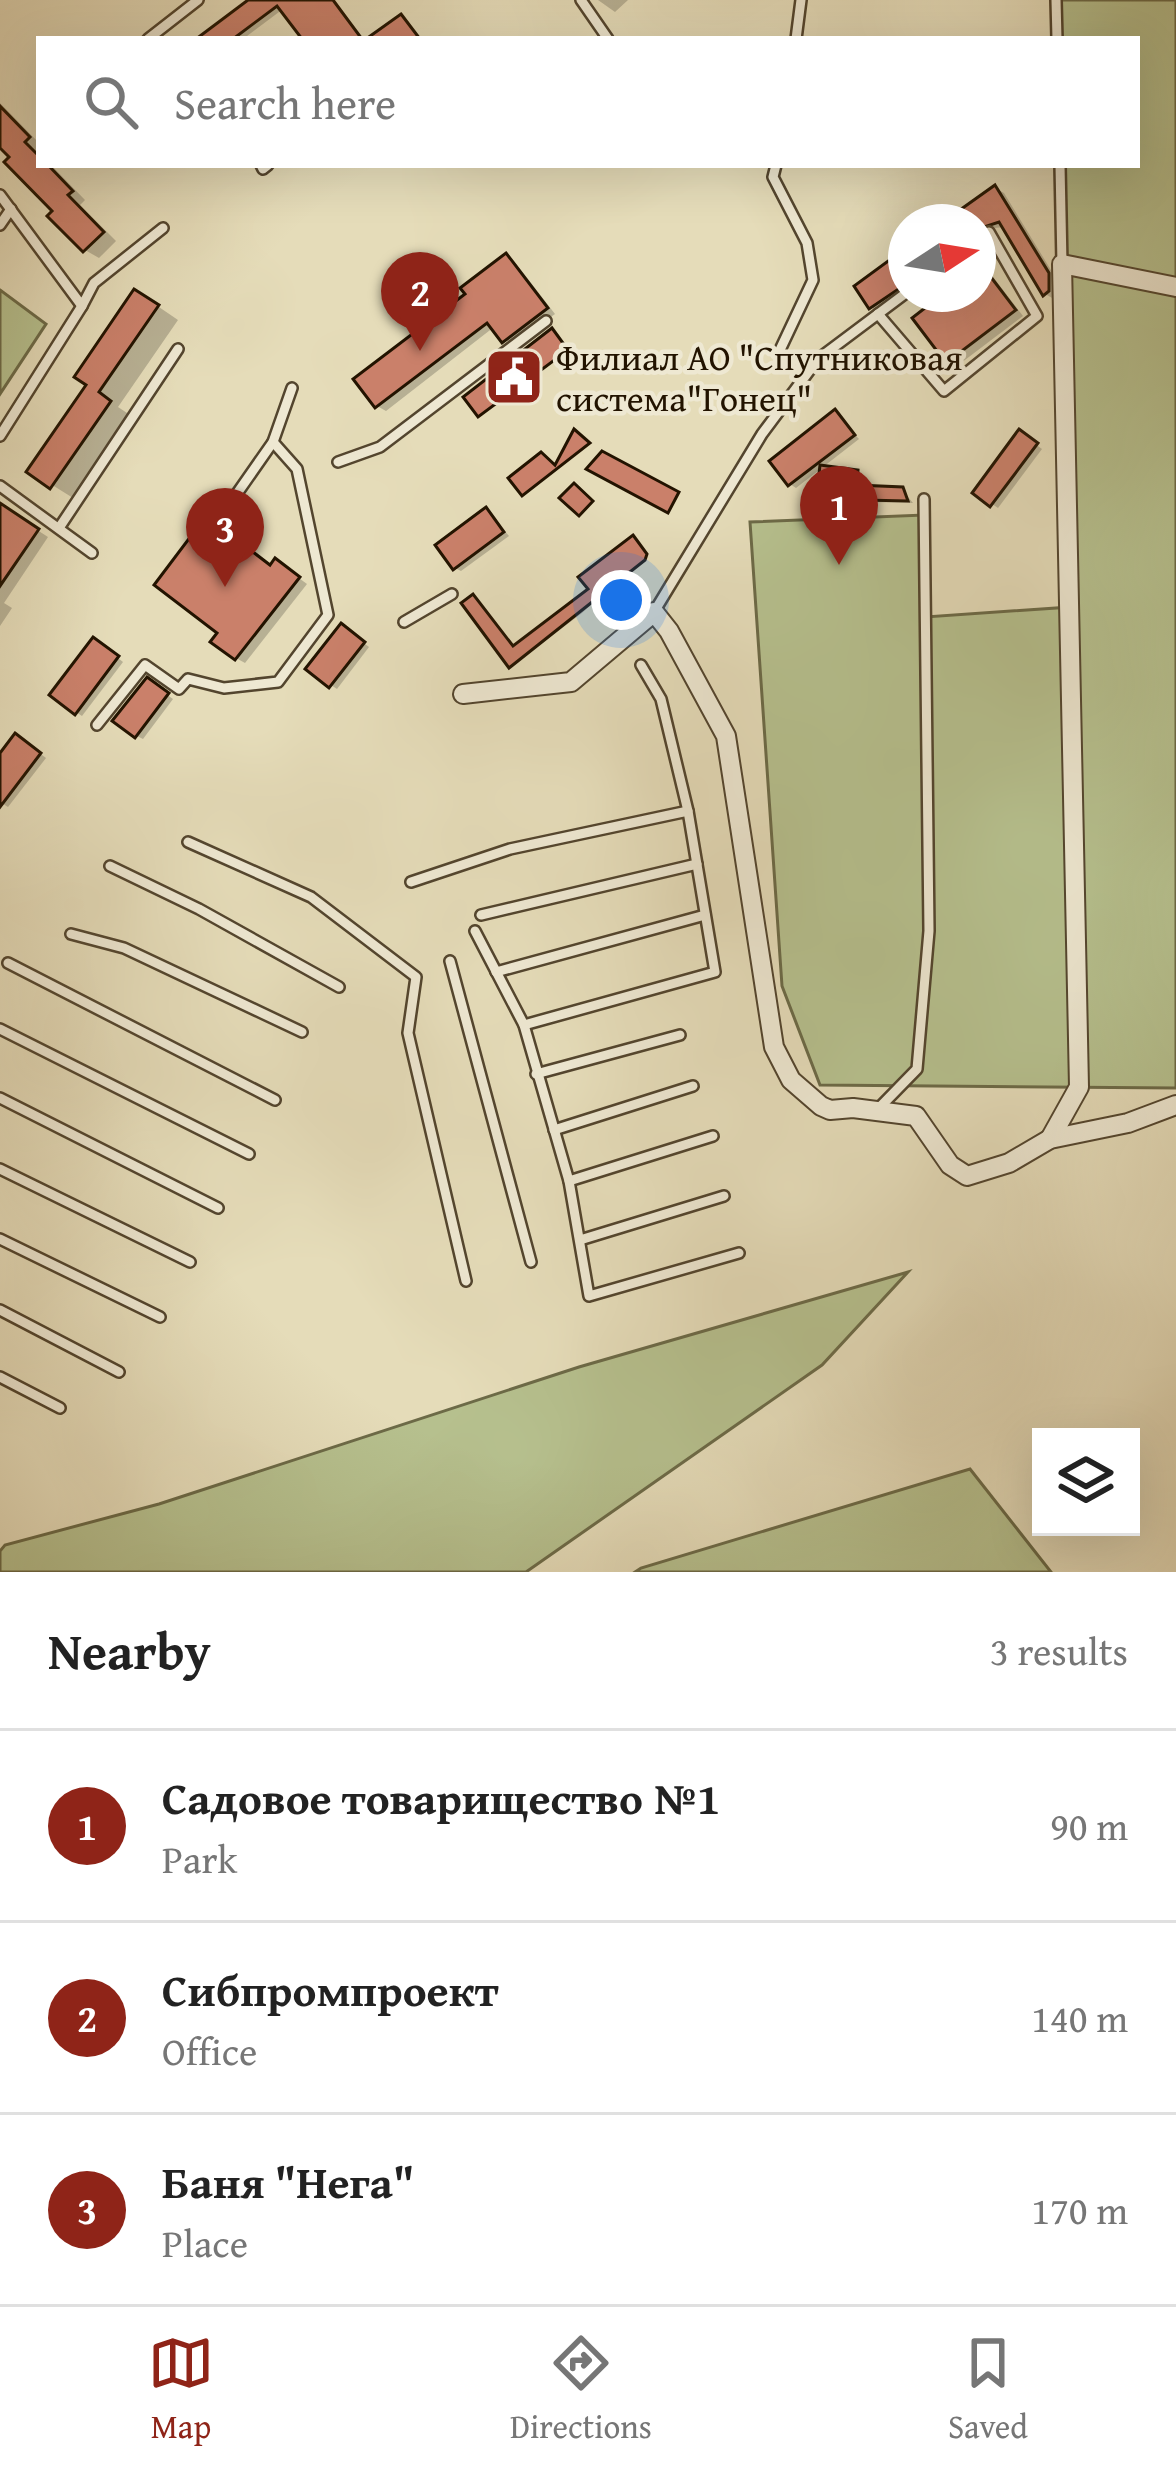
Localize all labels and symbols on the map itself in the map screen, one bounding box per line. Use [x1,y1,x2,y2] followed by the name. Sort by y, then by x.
[888,204,996,312] north arrow
[381,252,459,351] pin: 2
[556,330,962,424] place label: Филиал АО "Спутниковая система"Гонец"
[483,346,545,408] public building icon: Филиал АО "Спутниковая система"Гонец"
[800,466,878,565] pin: 1
[186,488,264,587] pin: 3
[591,570,651,630] your location

